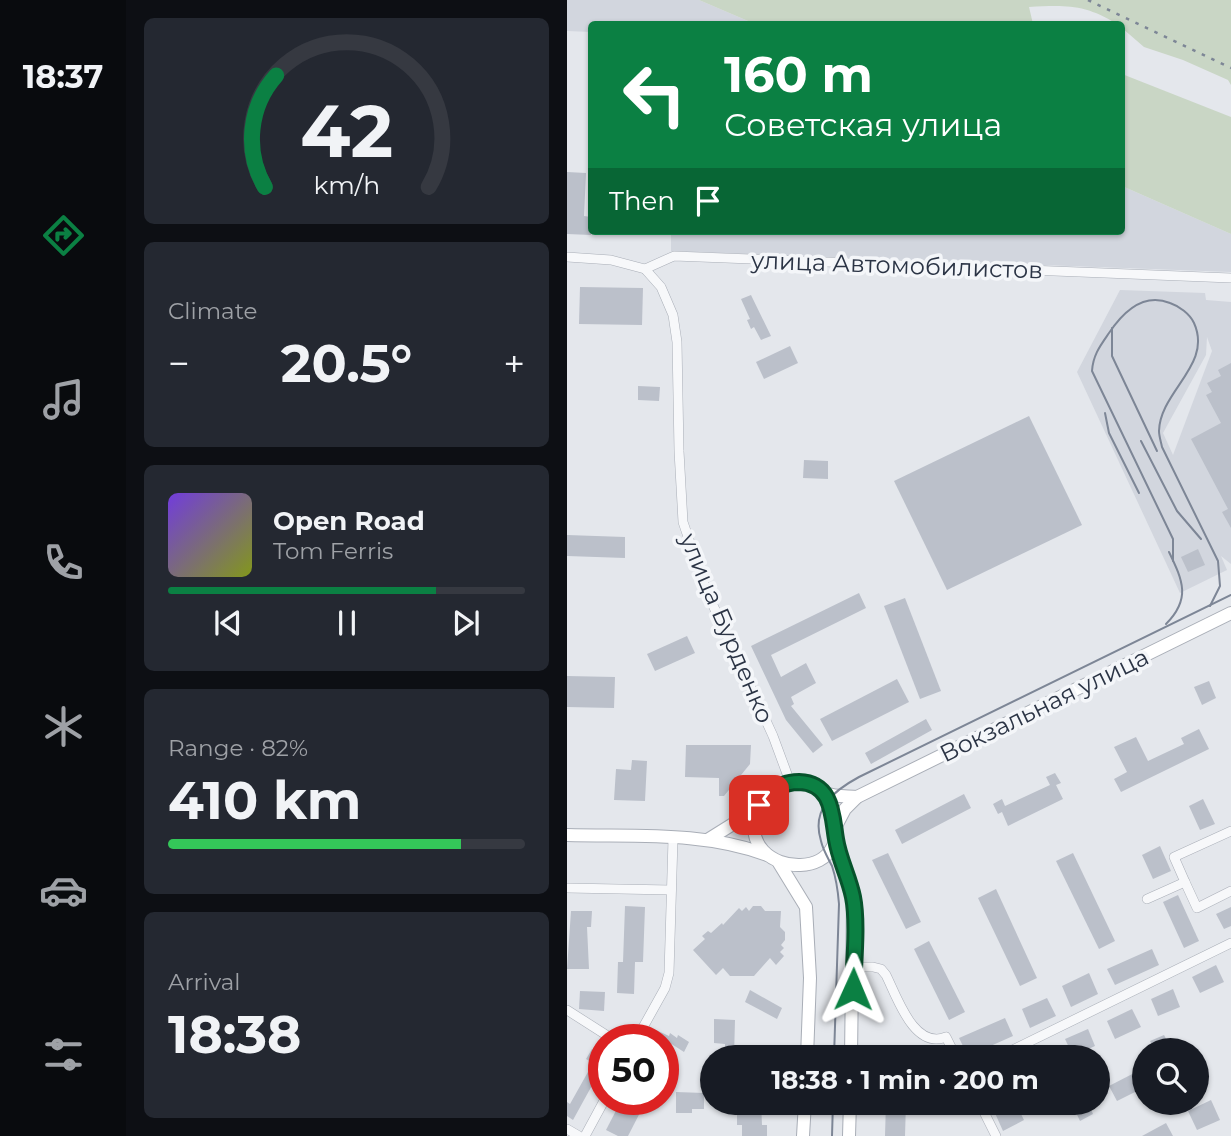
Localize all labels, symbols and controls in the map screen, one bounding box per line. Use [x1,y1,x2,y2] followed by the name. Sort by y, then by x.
[724,45,873,104] text: 160 m
[609,49,700,140] icon: left
[23,57,103,96] text: 18:37
[300,87,393,175] text: 42
[724,105,1002,144] text: Советская улица
[313,170,380,200] text: km/h
[689,182,727,220] icon: arrive
[609,185,675,217] text: Then
[39,211,88,260] icon: directions
[750,245,1043,285] street label: улица Автомобилистов
[168,297,257,325] text: Climate
[281,332,412,395] text: 20.5°
[168,340,190,387] text: −
[503,340,525,387] text: +
[39,375,88,424] icon: music
[273,505,425,537] text: Open Road
[674,528,780,727] street label: улица Бурденко
[273,537,393,565] text: Tom Ferris
[39,538,88,587] icon: phone
[209,604,247,642] icon: previous
[328,604,366,642] icon: pause
[447,604,485,642] icon: next
[935,642,1153,768] street label: Вокзальная улица
[39,702,88,751] icon: climate
[168,734,308,762] text: Range · 82%
[168,769,361,832] text: 410 km
[729,775,789,835] pin
[740,786,778,824] icon: arrive
[39,866,88,915] icon: car
[816,952,890,1026] position arrow
[168,968,241,996] text: Arrival
[168,1003,301,1066] text: 18:38
[588,1024,679,1115] speed limit sign: 50
[39,1030,88,1079] icon: filters
[1132,1038,1209,1115] map controls
[1132,1038,1209,1115] button: search
[771,1064,1039,1096] text: 18:38 · 1 min · 200 m

